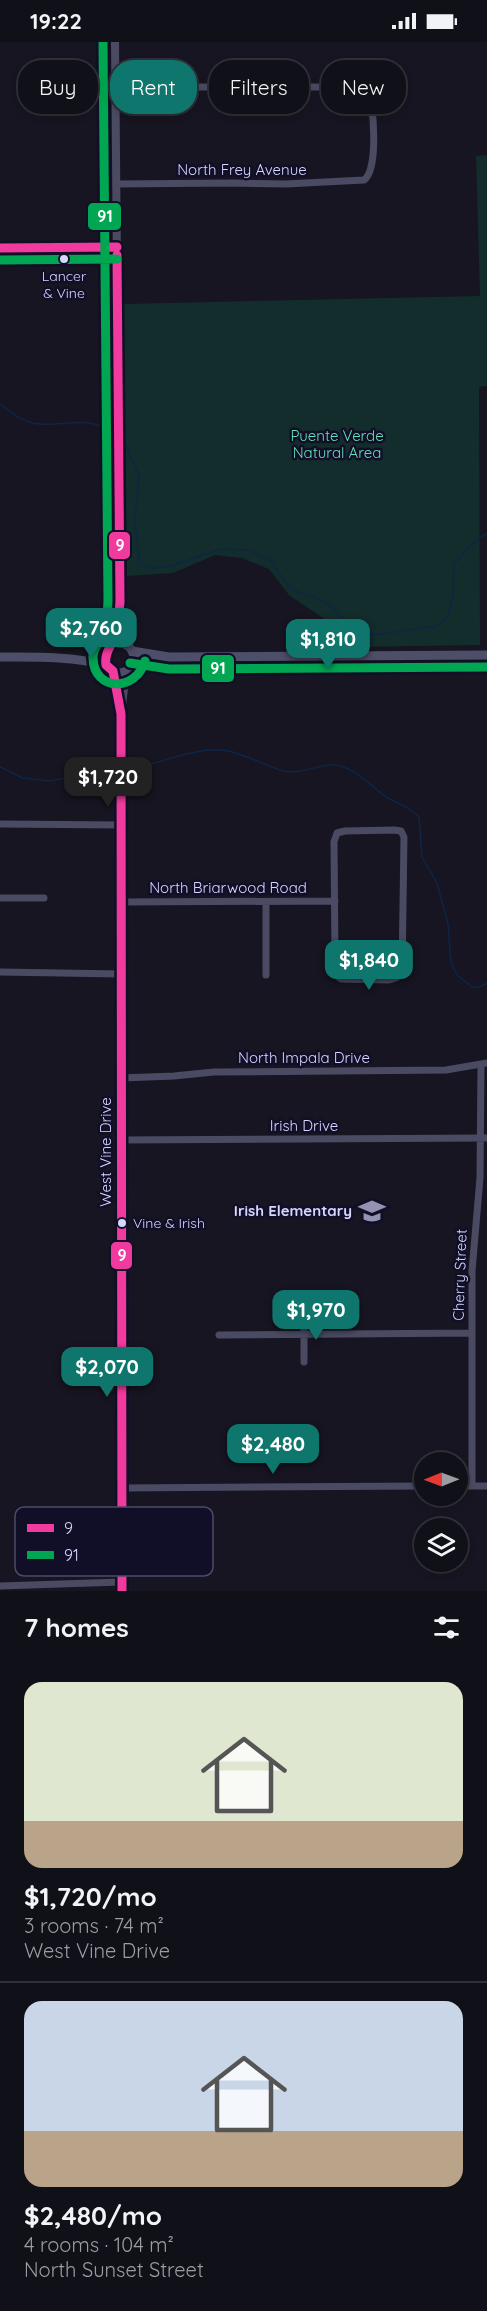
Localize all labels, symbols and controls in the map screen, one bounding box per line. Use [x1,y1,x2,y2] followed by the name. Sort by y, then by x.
[30,7,82,35] text: 19:22
[18,60,98,114] chip: Buy
[110,60,197,114] chip: Rent
[209,60,309,114] chip: Filters
[321,60,406,114] chip: New
[177,160,307,179] street label: North Frey Avenue
[87,202,122,231] line badge: 91
[97,206,113,226] text: 91
[58,253,70,265] marker: Lancer & Vine
[42,267,87,302] place label: Lancer & Vine
[290,426,384,462] park label: Puente Verde Natural Area
[108,531,131,560] line badge: 9
[115,535,125,555] text: 9
[42,608,140,659] pin: $2,760
[60,615,122,640] text: $2,760
[279,619,377,670] pin: $1,810
[300,626,356,651] text: $1,810
[201,654,235,683] line badge: 91
[210,658,226,678] text: 91
[59,757,157,808] pin: $1,720
[78,764,138,789] text: $1,720
[149,878,307,897] street label: North Briarwood Road
[320,940,418,991] pin: $1,840
[339,947,399,972] text: $1,840
[238,1048,370,1067] street label: North Impala Drive
[96,1097,115,1207] street label: West Vine Drive
[270,1116,338,1135] street label: Irish Drive
[357,1196,387,1226] school or university icon: Irish Elementary
[234,1201,352,1220] place label: Irish Elementary
[133,1214,205,1232] place label: Vine & Irish
[116,1217,128,1229] marker: Vine & Irish
[448,1229,471,1321] street label: Cherry Street
[110,1241,133,1270] line badge: 9
[117,1245,127,1265] text: 9
[267,1290,365,1341] pin: $1,970
[286,1297,346,1322] text: $1,970
[58,1347,156,1398] pin: $2,070
[75,1354,139,1379] text: $2,070
[224,1424,322,1475] pin: $2,480
[241,1431,305,1456] text: $2,480
[414,1452,468,1506] north arrow
[414,1452,468,1572] map controls
[15,1507,213,1576] legend
[64,1518,73,1538] text: 9
[414,1518,468,1572] button: layers
[64,1545,79,1565] text: 91
[24,1611,129,1644] text: 7 homes
[430,1611,463,1644] icon: filters
[190,1721,298,1829] icon: home
[24,1880,157,1913] text: $1,720/mo
[24,1913,164,1938] text: 3 rooms · 74 m²
[24,1938,170,1963] text: West Vine Drive
[190,2040,298,2148] icon: home
[24,2199,162,2232] text: $2,480/mo
[24,2232,174,2257] text: 4 rooms · 104 m²
[24,2257,204,2282] text: North Sunset Street

